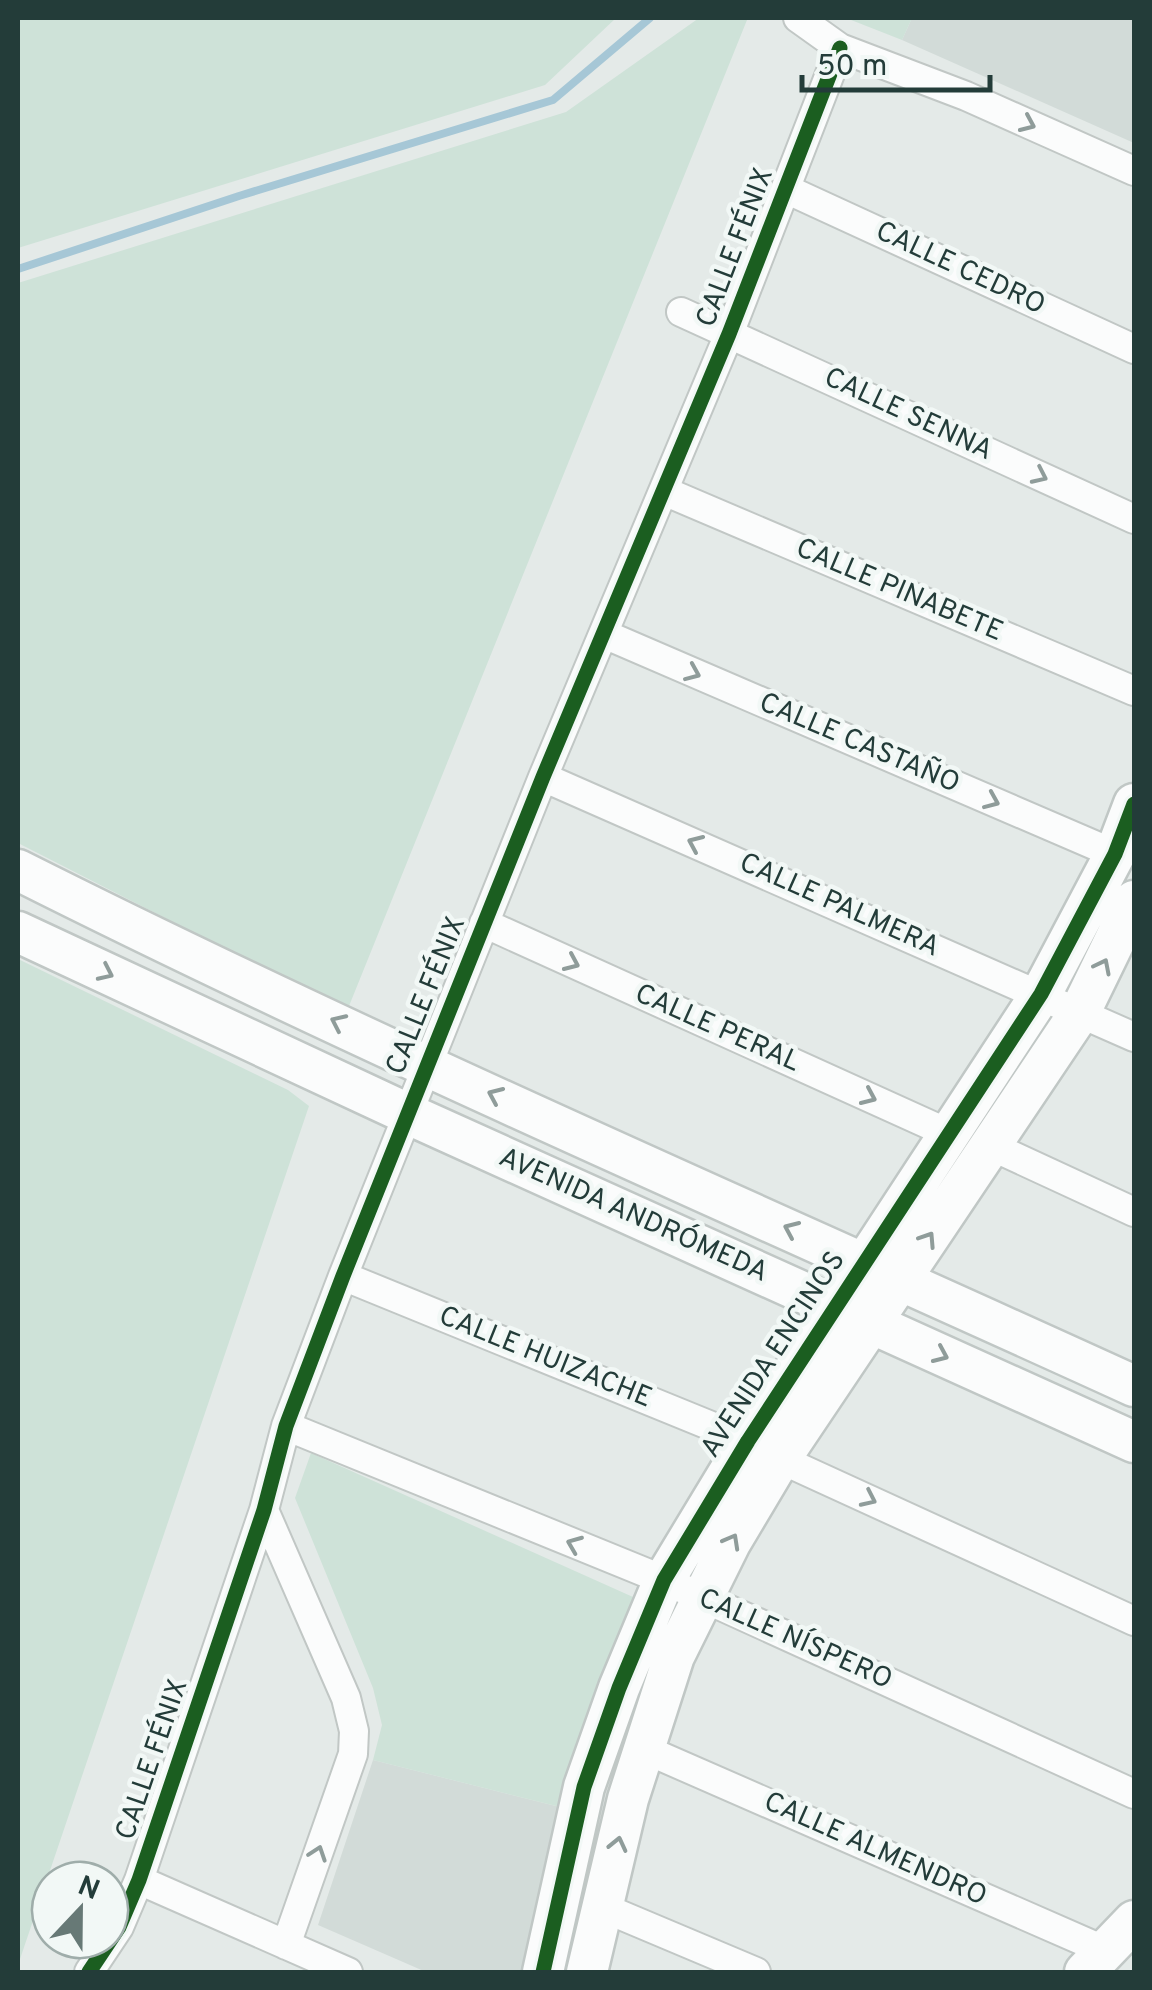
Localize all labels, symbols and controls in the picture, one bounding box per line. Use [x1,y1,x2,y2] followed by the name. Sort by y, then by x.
[802,30,990,92] scale bar
[817,49,887,86] text: 50 m
[1017,112,1035,132] one-way arrow
[687,163,783,333] street label: CALLE FÉNIX
[869,214,1051,324] street label: CALLE CEDRO
[818,360,998,470] street label: CALLE SENNA
[1030,464,1048,484] one-way arrow
[790,531,1008,651] street label: CALLE PINABETE
[683,661,701,681] one-way arrow
[753,685,965,802] street label: CALLE CASTAÑO
[982,789,1000,809] one-way arrow
[687,835,705,855] one-way arrow
[733,846,945,966] street label: CALLE PALMERA
[377,911,475,1080] street label: CALLE FÉNIX
[562,951,580,971] one-way arrow
[1091,958,1110,976] one-way arrow
[95,961,113,981] one-way arrow
[629,977,805,1081] street label: CALLE PERAL
[330,1015,348,1035] one-way arrow
[858,1085,876,1105] one-way arrow
[487,1087,505,1107] one-way arrow
[493,1139,774,1292] street label: AVENIDA ANDRÓMEDA
[783,1221,801,1241] one-way arrow
[916,1232,935,1250] one-way arrow
[694,1245,854,1465] street label: AVENIDA ENCINOS
[433,1299,657,1417] street label: CALLE HUIZACHE
[931,1343,949,1363] one-way arrow
[858,1487,876,1507] one-way arrow
[720,1533,739,1551] one-way arrow
[566,1535,584,1555] one-way arrow
[692,1579,898,1699] street label: CALLE NÍSPERO
[107,1674,197,1845] street label: CALLE FÉNIX
[758,1785,992,1915] street label: CALLE ALMENDRO
[607,1836,628,1853] one-way arrow
[306,1845,327,1862] one-way arrow
[30,1860,130,1960] north arrow
[72,1869,104,1910] text: N

